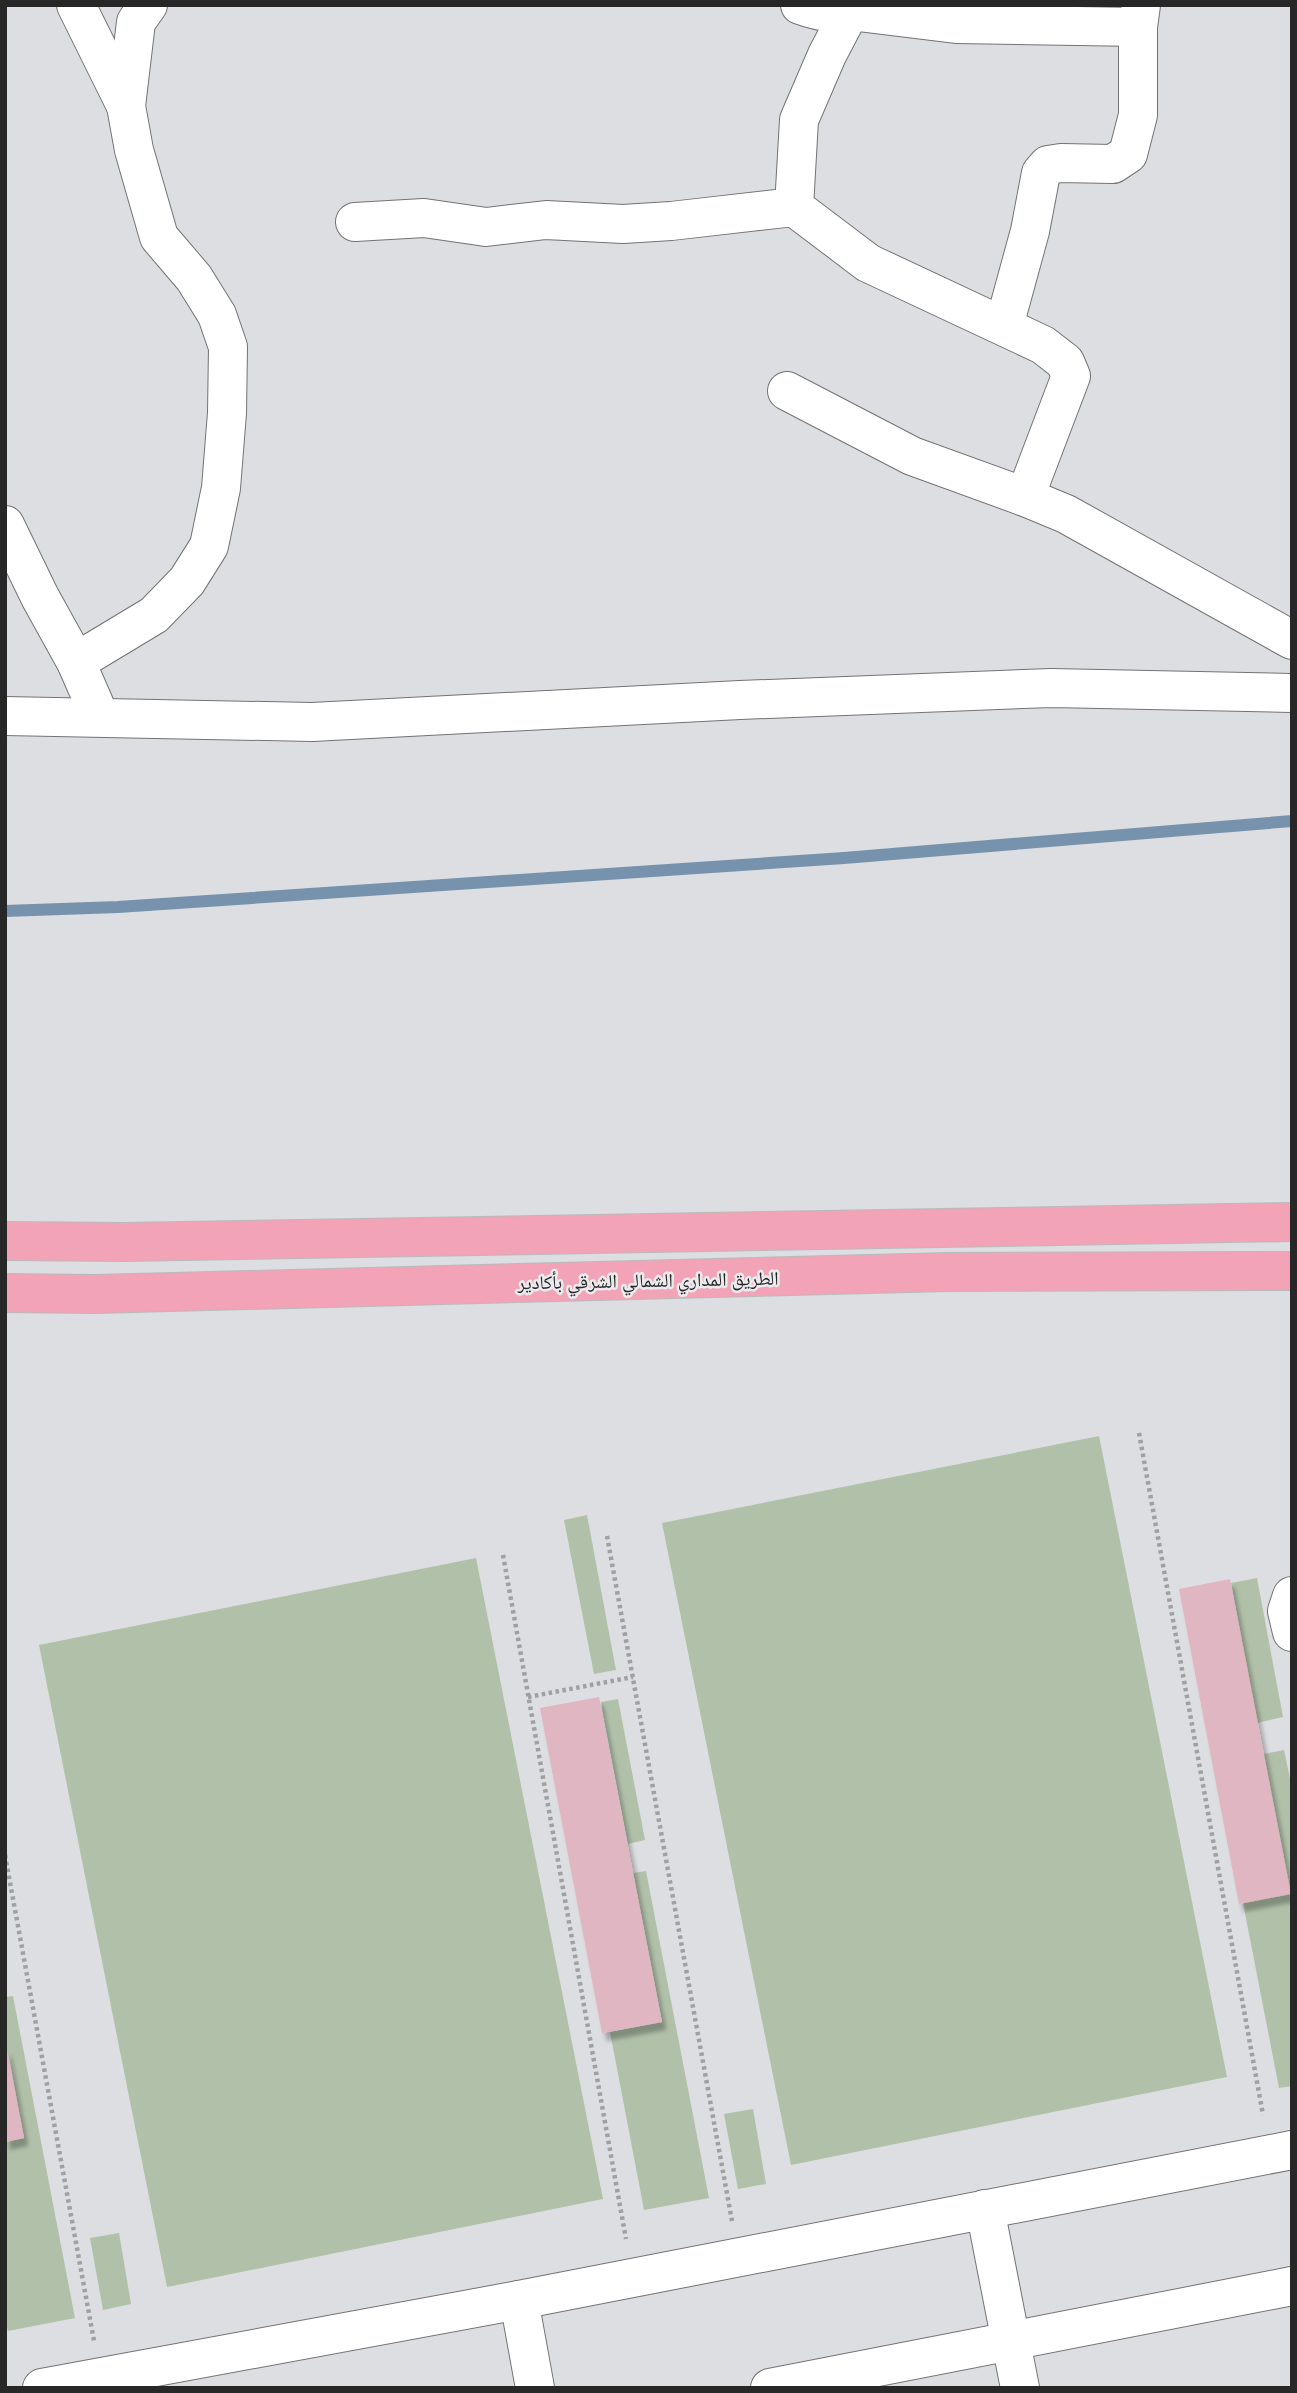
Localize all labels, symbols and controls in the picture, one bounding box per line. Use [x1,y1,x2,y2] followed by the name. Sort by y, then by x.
[516,1267,779,1298] street label: الطريق المداري الشمالي الشرقي بأكادير

